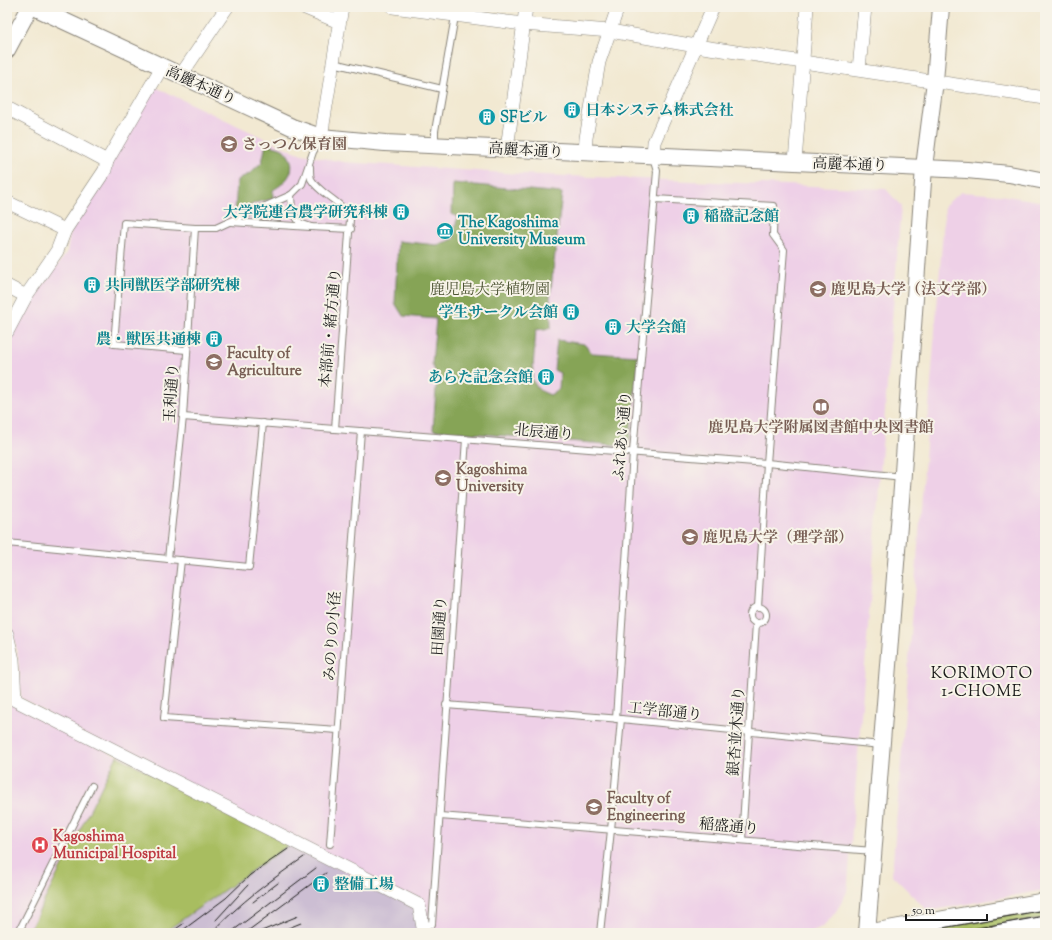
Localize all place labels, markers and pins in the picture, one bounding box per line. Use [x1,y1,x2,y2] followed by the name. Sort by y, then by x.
[562,100,582,120] building icon: 日本システム株式会社
[585,101,734,122] place label: 日本システム株式会社
[477,107,497,127] building icon: SFビル
[500,108,547,129] place label: SFビル
[219,134,239,154] school or university icon: さっつん保育園
[242,135,347,156] place label: さっつん保育園
[391,202,411,222] building icon: 大学院連合農学研究科棟
[223,203,388,224] place label: 大学院連合農学研究科棟
[681,206,701,226] building icon: 稲盛記念館
[704,207,779,228] place label: 稲盛記念館
[458,213,586,251] place label: The Kagoshima University Museum
[435,221,455,241] museum icon: The Kagoshima University Museum
[82,275,102,295] building icon: 共同獣医学部研究棟
[105,276,240,297] place label: 共同獣医学部研究棟
[808,279,828,299] school or university icon: 鹿児島大学（法文学部）
[831,280,996,301] place label: 鹿児島大学（法文学部）
[561,302,581,322] building icon: 学生サークル会館
[438,303,558,324] place label: 学生サークル会館
[603,317,623,337] building icon: 大学会館
[626,318,686,339] place label: 大学会館
[204,329,224,349] building icon: 農・獣医共通棟
[96,330,201,351] place label: 農・獣医共通棟
[227,344,302,382] place label: Faculty of Agriculture
[204,352,224,372] school or university icon: Faculty of Agriculture
[536,367,556,387] building icon: あらた記念会館
[428,368,533,389] place label: あらた記念会館
[811,397,831,417] library icon: 鹿児島大学附属図書館中央図書館
[708,418,934,439] place label: 鹿児島大学附属図書館中央図書館
[456,460,527,498] place label: Kagoshima University
[433,468,453,488] school or university icon: Kagoshima University
[680,527,700,547] school or university icon: 鹿児島大学（理学部）
[703,528,853,549] place label: 鹿児島大学（理学部）
[607,789,686,827] place label: Faculty of Engineering
[584,797,604,817] school or university icon: Faculty of Engineering
[53,827,177,865] place label: Kagoshima Municipal Hospital
[30,835,50,855] hospital icon: Kagoshima Municipal Hospital
[311,874,331,894] building icon: 整備工場
[334,875,394,896] place label: 整備工場

